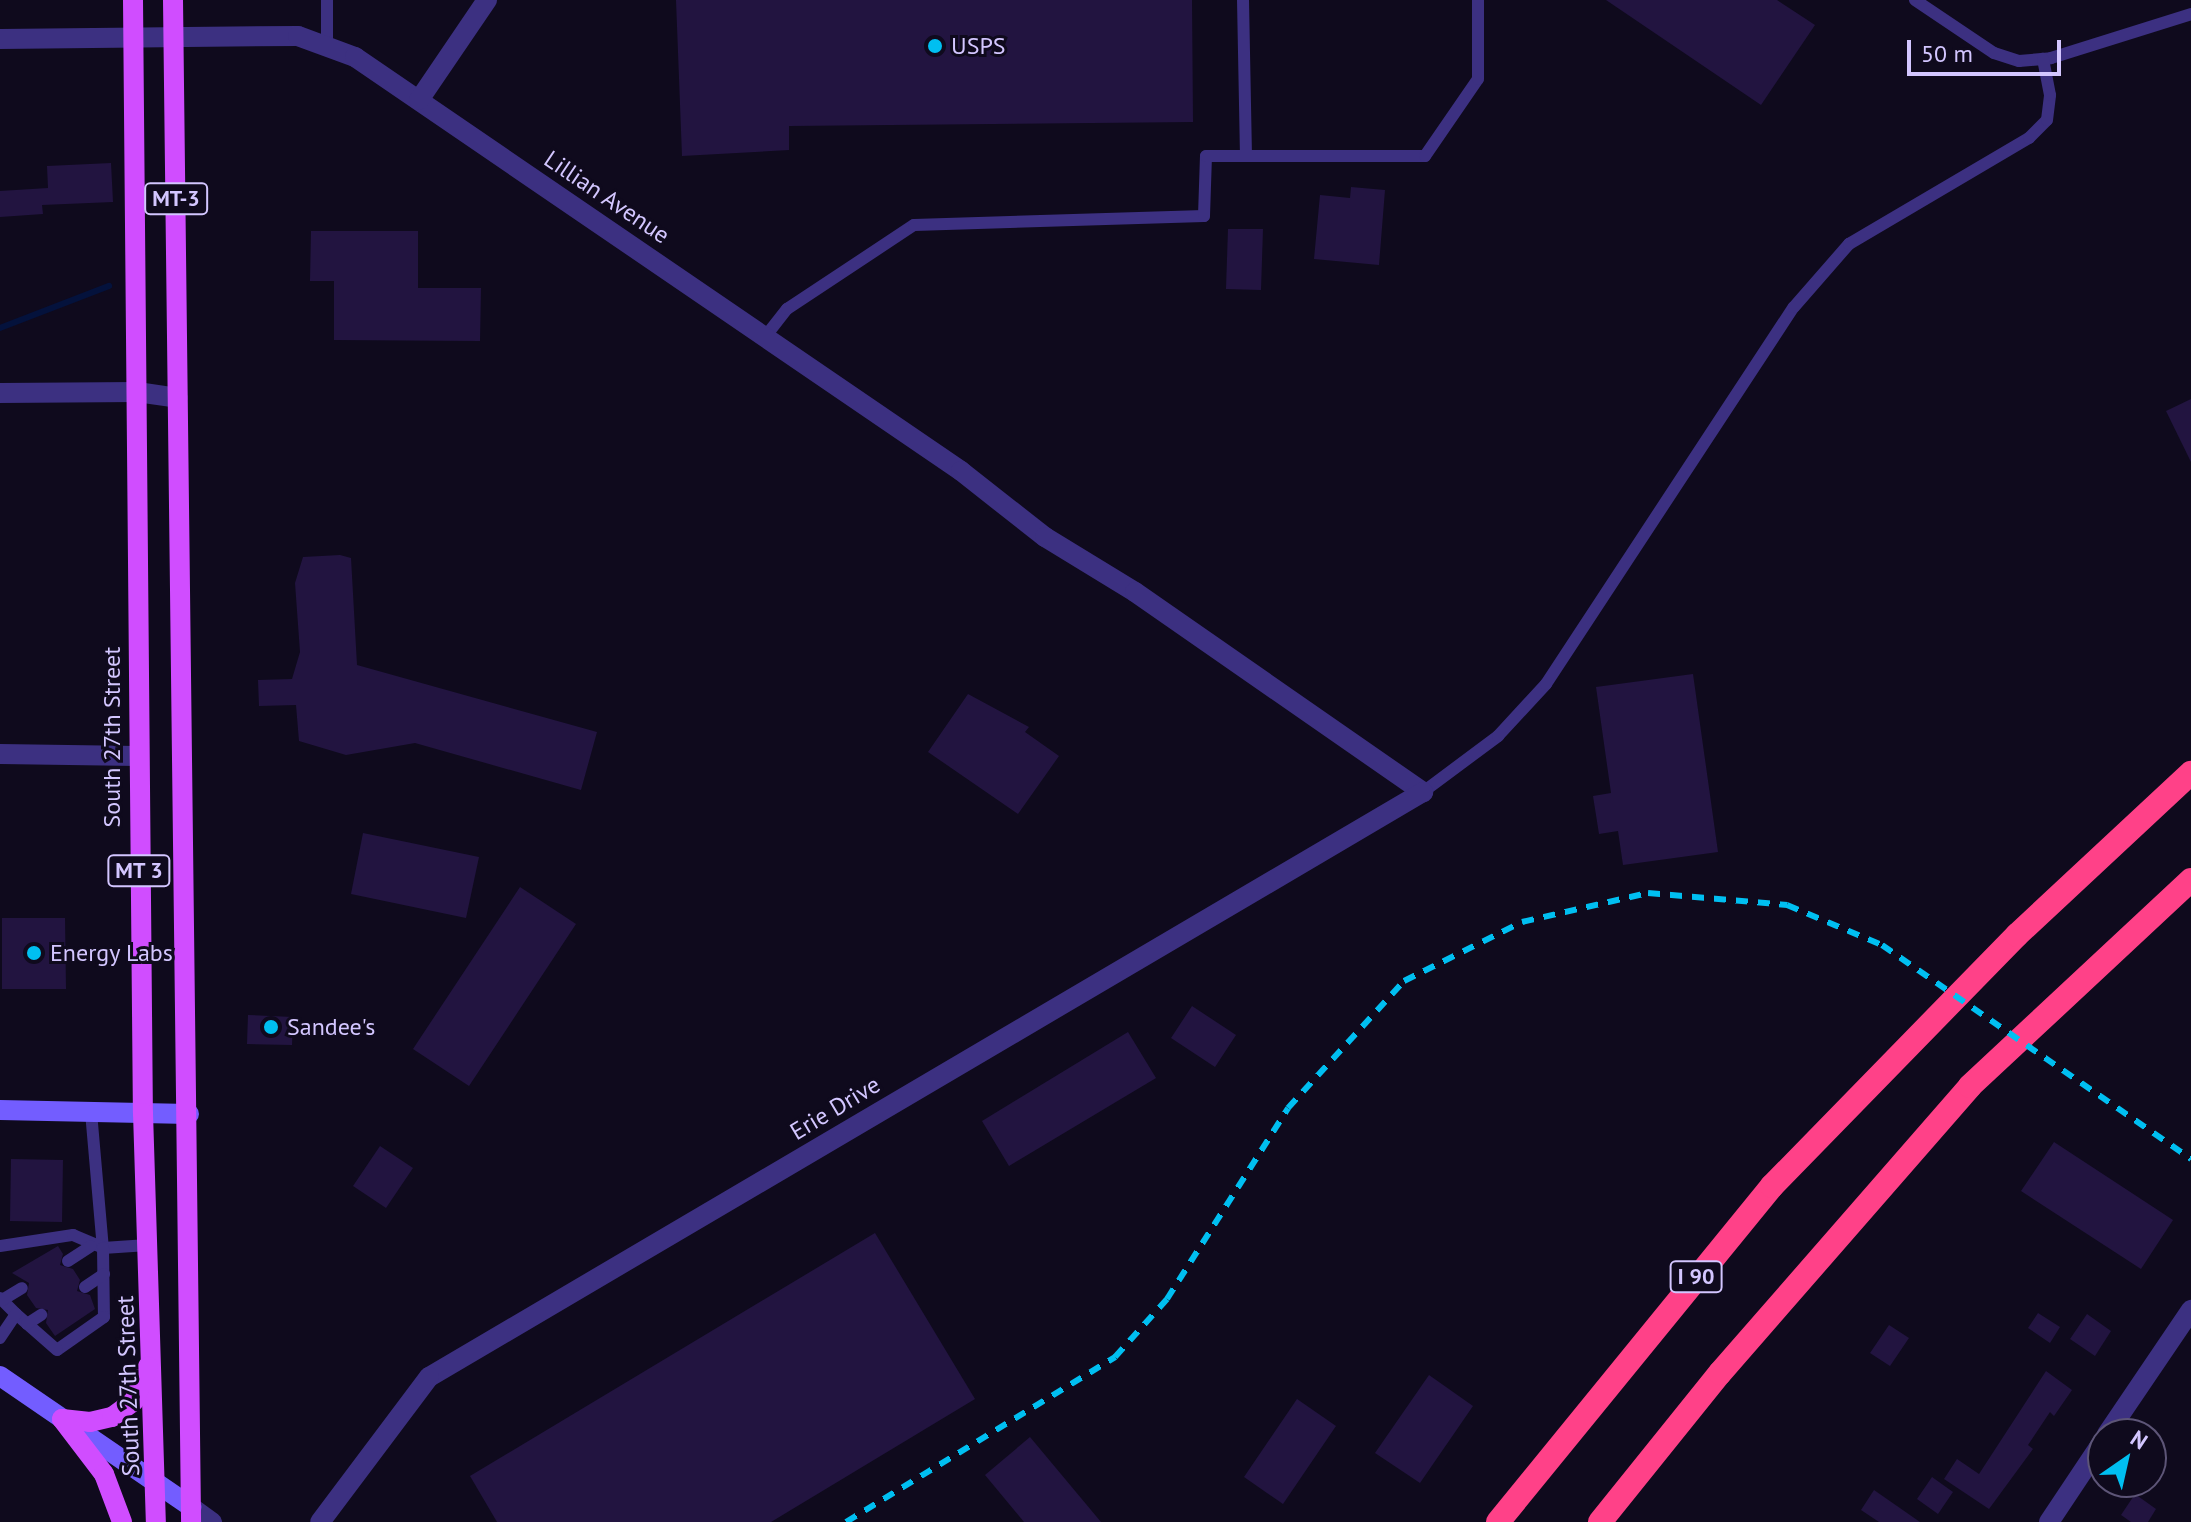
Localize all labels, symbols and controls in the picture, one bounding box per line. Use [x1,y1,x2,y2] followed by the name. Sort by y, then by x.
[1911,24,2065,74] scale bar
[951,32,1006,60] place label: USPS
[926,37,944,55] marker: USPS
[1921,38,1973,69] text: 50 m
[539,144,675,250] street label: Lillian Avenue
[144,181,208,217] road number: MT-3
[98,647,126,827] street label: South 27th Street
[105,853,173,889] road number: MT 3
[50,939,174,967] place label: Energy Labs
[25,944,43,962] marker: Energy Labs
[287,1013,375,1041] place label: Sandee's
[262,1018,280,1036] marker: Sandee's
[785,1070,885,1146] street label: Erie Drive
[1668,1259,1724,1295] road number: I 90
[110,1295,146,1477] street label: South 27th Street
[2087,1418,2167,1498] north arrow
[2125,1424,2153,1455] text: N

